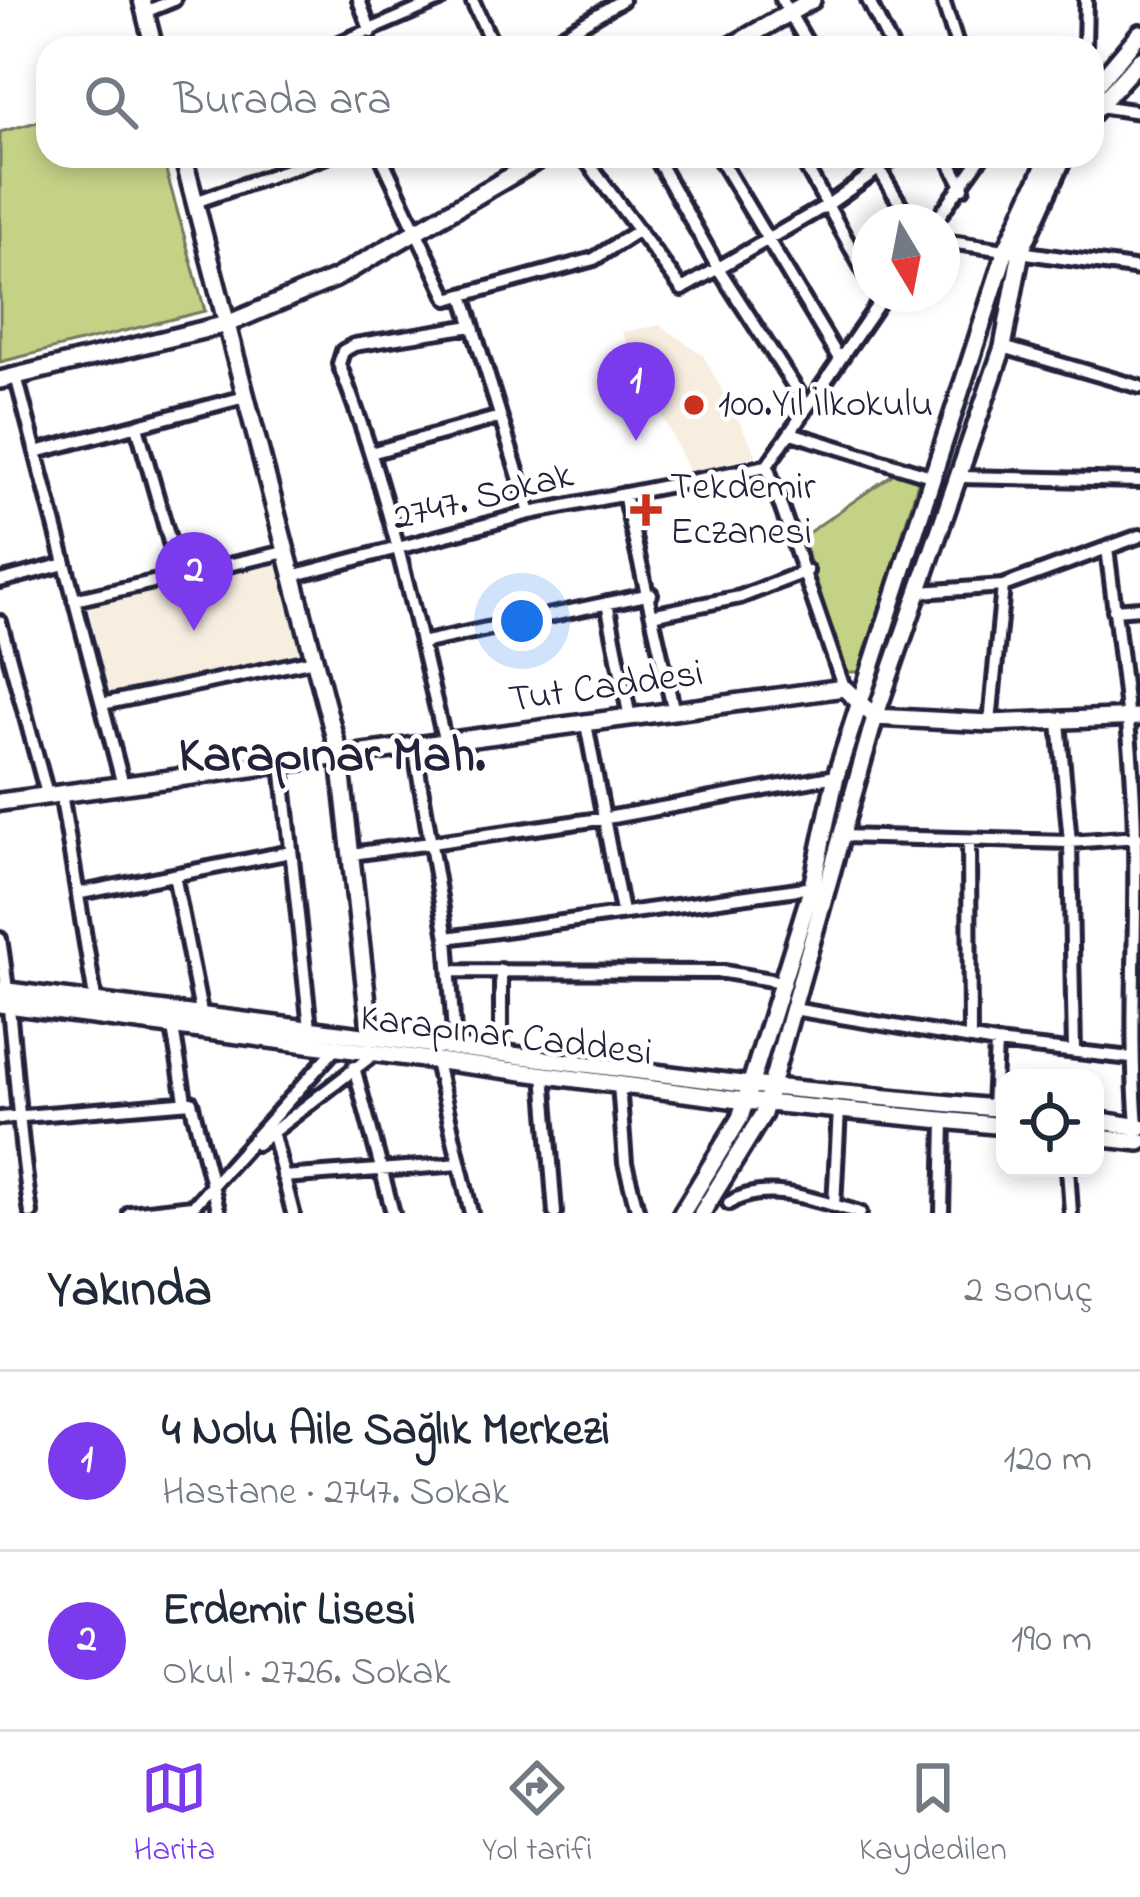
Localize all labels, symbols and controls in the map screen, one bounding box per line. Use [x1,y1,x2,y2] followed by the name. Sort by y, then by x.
[36,36,1104,168] search box
[78,69,144,135] icon: search
[174,69,392,135] text: Burada ara
[852,204,960,312] north arrow
[597,342,675,441] pin: 1
[718,377,933,434] place label: 100.Yıl İlkokulu
[681,392,707,418] marker: 100.Yıl İlkokulu
[387,448,580,548] street label: 2747. Sokak
[670,460,817,562] place label: Tekdemir Eczanesi
[633,497,659,523] marker: Tekdemir Eczanesi
[155,532,233,631] pin: 2
[492,591,552,651] your location
[505,646,707,730] street label: Tut Caddesi
[179,720,485,795] district label: Karapınar Mah.
[357,991,655,1083] street label: Karapınar Caddesi
[996,1069,1104,1177] map controls
[996,1069,1104,1177] button: locate
[48,1254,212,1329] text: Yakında
[964,1263,1092,1320] text: 2 sonuç
[162,1399,610,1465] text: 4 Nolu Aile Sağlık Merkezi
[81,1432,93,1489] text: 1
[1003,1432,1092,1489] text: 120 m
[162,1465,509,1522] text: Hastane · 2747. Sokak
[162,1579,416,1645] text: Erdemir Lisesi
[77,1612,97,1669] text: 2
[1011,1612,1092,1669] text: 190 m
[162,1645,450,1702] text: Okul · 2726. Sokak
[133,1755,215,1875] tab: Harita
[482,1755,592,1875] tab: Yol tarifi
[859,1755,1007,1875] tab: Kaydedilen

